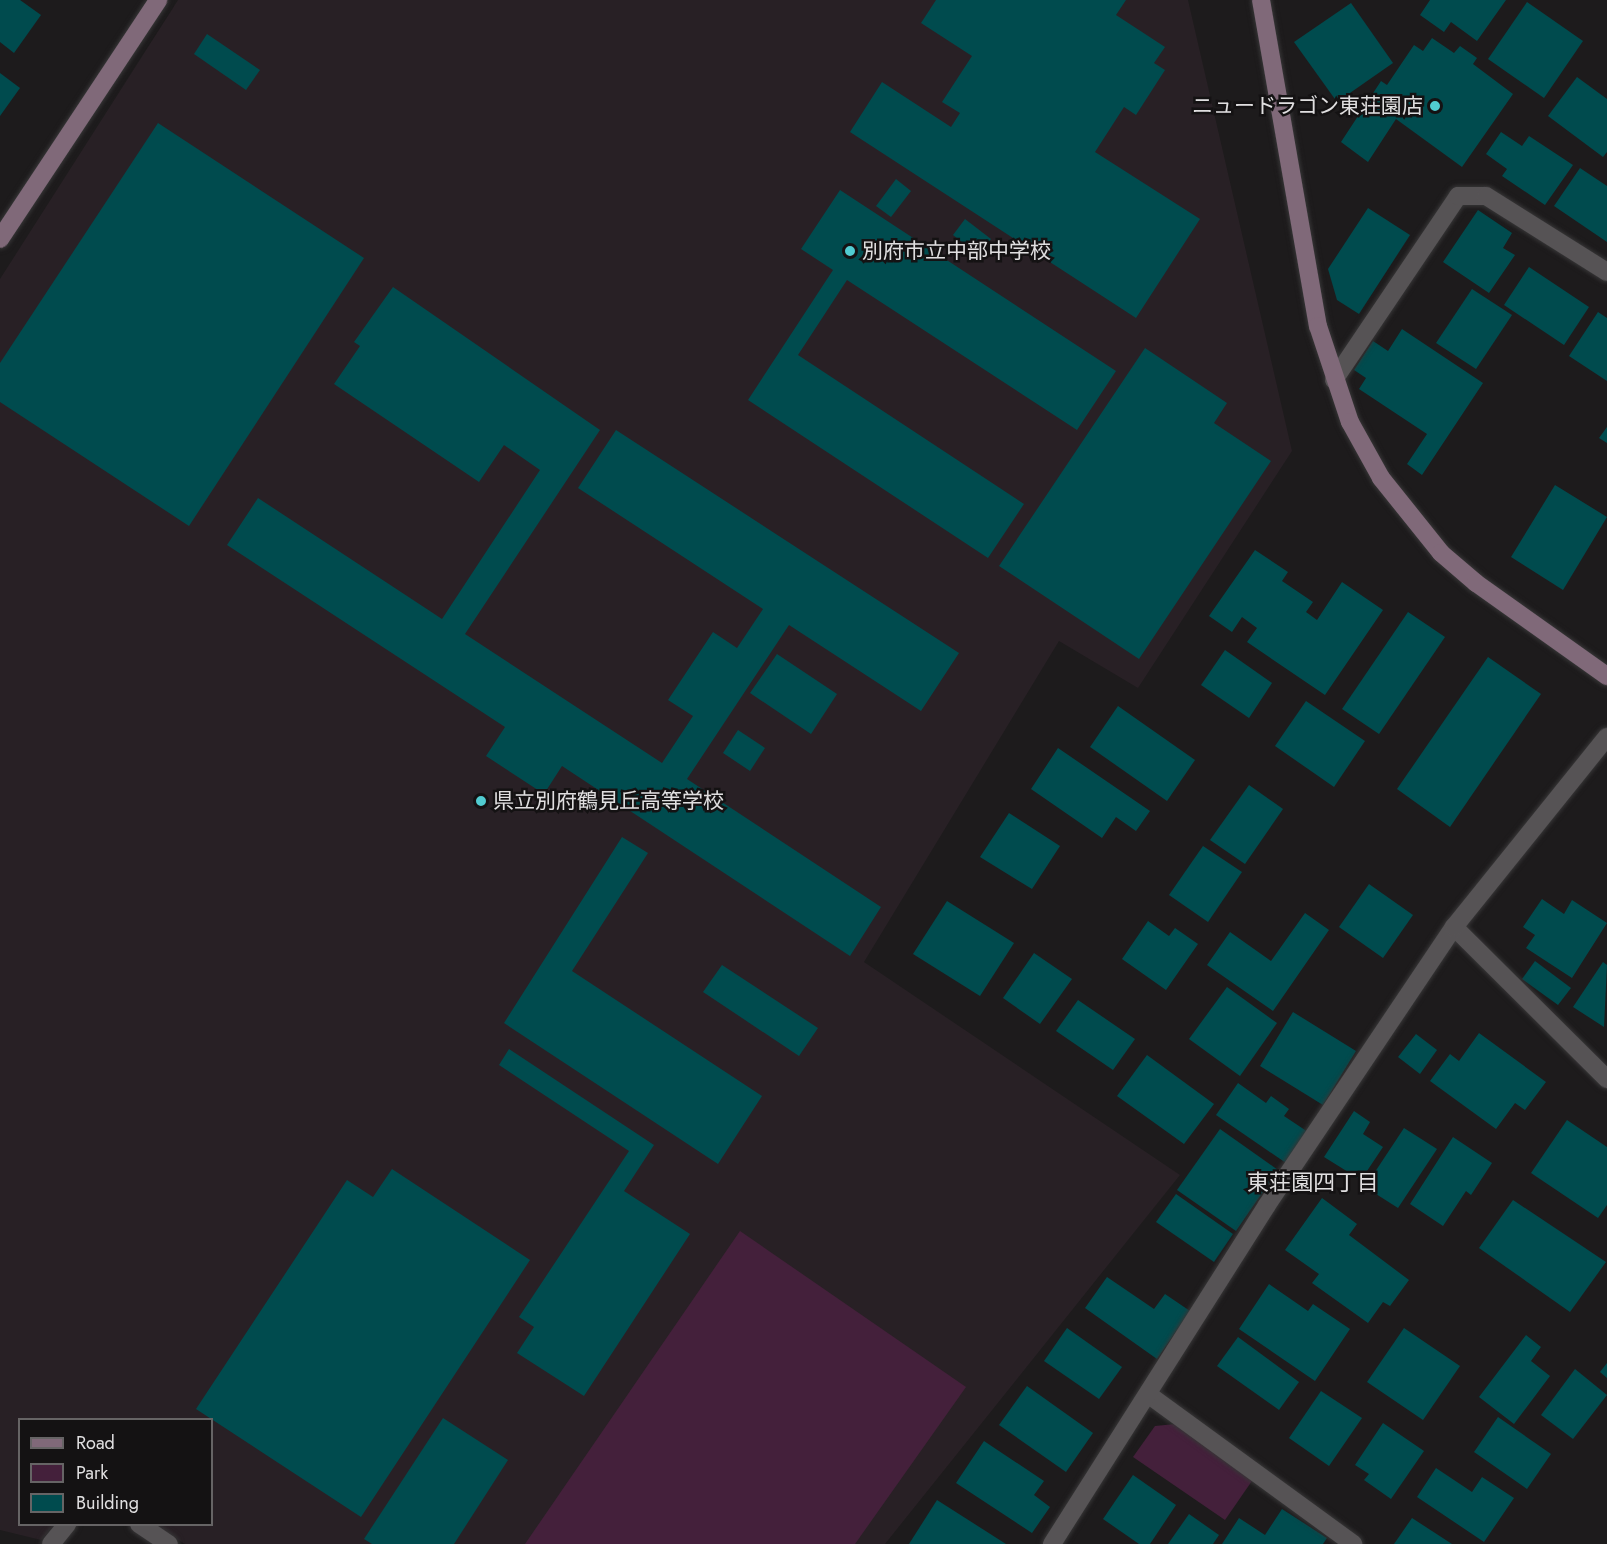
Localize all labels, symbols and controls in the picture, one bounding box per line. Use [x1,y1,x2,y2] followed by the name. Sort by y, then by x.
[1192,93,1423,119] place label: ニュードラゴン東荘園店
[1428,99,1442,113] marker: ニュードラゴン東荘園店
[862,238,1051,264] place label: 別府市立中部中学校
[843,244,857,258] marker: 別府市立中部中学校
[493,788,724,814] place label: 県立別府鶴見丘高等学校
[474,794,488,808] marker: 県立別府鶴見丘高等学校
[1247,1170,1379,1196] district label: 東荘園四丁目
[18,1418,213,1526] legend
[76,1430,115,1456] text: Road
[76,1460,108,1486] text: Park
[76,1490,139,1516] text: Building

